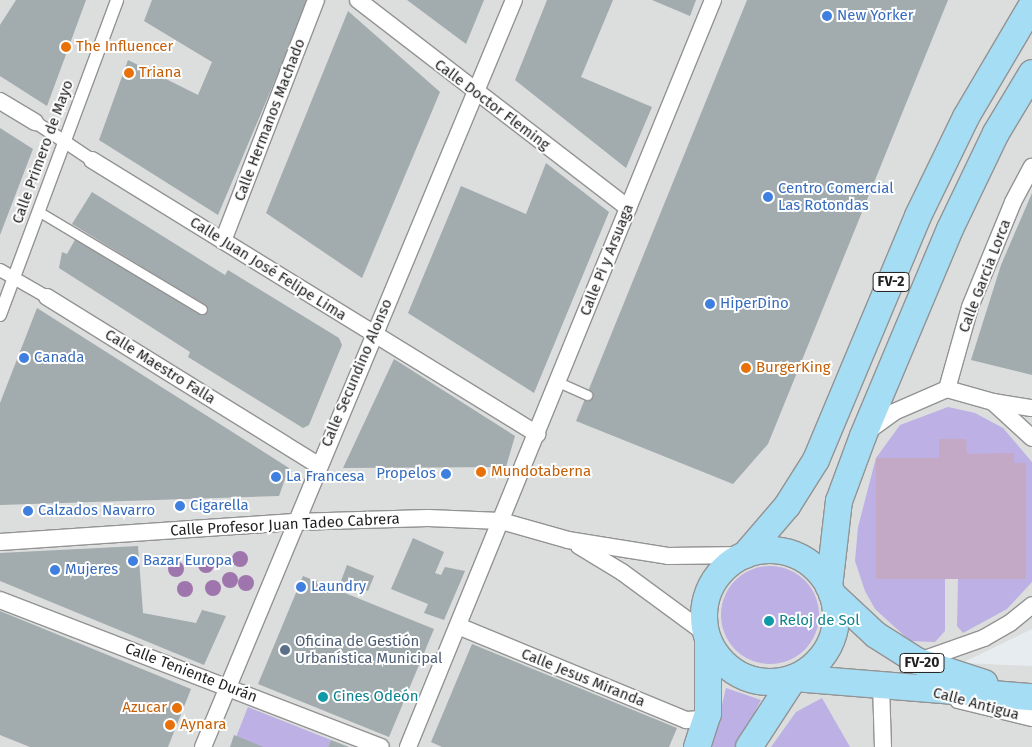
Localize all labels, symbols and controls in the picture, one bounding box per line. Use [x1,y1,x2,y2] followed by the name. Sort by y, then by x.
[837,7,914,25] place label: New Yorker
[821,10,833,22] marker: New Yorker
[231,36,309,204] street label: Calle Hermanos Machado
[76,38,173,56] place label: The Influencer
[60,41,72,53] marker: The Influencer
[431,56,553,154] street label: Calle Doctor Fleming
[139,64,181,82] place label: Triana
[123,67,135,79] marker: Triana
[9,78,77,226] street label: Calle Primero de Mayo
[778,179,894,214] place label: Centro Comercial Las Rotondas
[762,191,774,203] marker: Centro Comercial Las Rotondas
[576,201,638,319] street label: Calle Pi y Arsuaga
[186,213,350,325] street label: Calle Juan José Felipe Lima
[955,217,1015,335] street label: Calle Garcia Lorca
[872,270,910,294] road number: FV-2
[720,295,789,313] place label: HiperDino
[318,296,396,450] street label: Calle Secundino Alonso
[704,298,716,310] marker: HiperDino
[101,326,219,408] street label: Calle Maestro Falla
[34,349,84,367] place label: Canada
[18,352,30,364] marker: Canada
[756,359,831,377] place label: BurgerKing
[740,362,752,374] marker: BurgerKing
[491,463,591,481] place label: Mundotaberna
[376,465,436,483] place label: Propelos
[475,466,487,478] marker: Mundotaberna
[286,468,365,486] place label: La Francesa
[440,468,452,480] marker: Propelos
[270,471,282,483] marker: La Francesa
[190,497,249,515] place label: Cigarella
[174,500,186,512] marker: Cigarella
[38,502,155,520] place label: Calzados Navarro
[22,505,34,517] marker: Calzados Navarro
[170,510,400,540] street label: Calle Profesor Juan Tadeo Cabrera
[143,552,232,570] place label: Bazar Europa
[127,555,139,567] marker: Bazar Europa
[65,561,118,579] place label: Mujeres
[49,564,61,576] marker: Mujeres
[311,578,366,596] place label: Laundry
[295,581,307,593] marker: Laundry
[779,612,860,630] place label: Reloj de Sol
[763,615,775,627] marker: Reloj de Sol
[295,632,442,667] place label: Oficina de Gestión Urbanística Municipal
[122,639,260,707] street label: Calle Teniente Durán
[279,644,291,656] marker: Oficina de Gestión Urbanística Municipal
[519,645,647,711] street label: Calle Jesus Miranda
[900,651,944,674] road number: FV-20
[931,684,1021,724] street label: Calle Antigua
[333,688,419,706] place label: Cines Odeón
[317,691,329,703] marker: Cines Odeón
[122,699,167,717] place label: Azucar
[171,702,183,714] marker: Azucar
[180,716,226,734] place label: Aynara
[164,719,176,731] marker: Aynara

